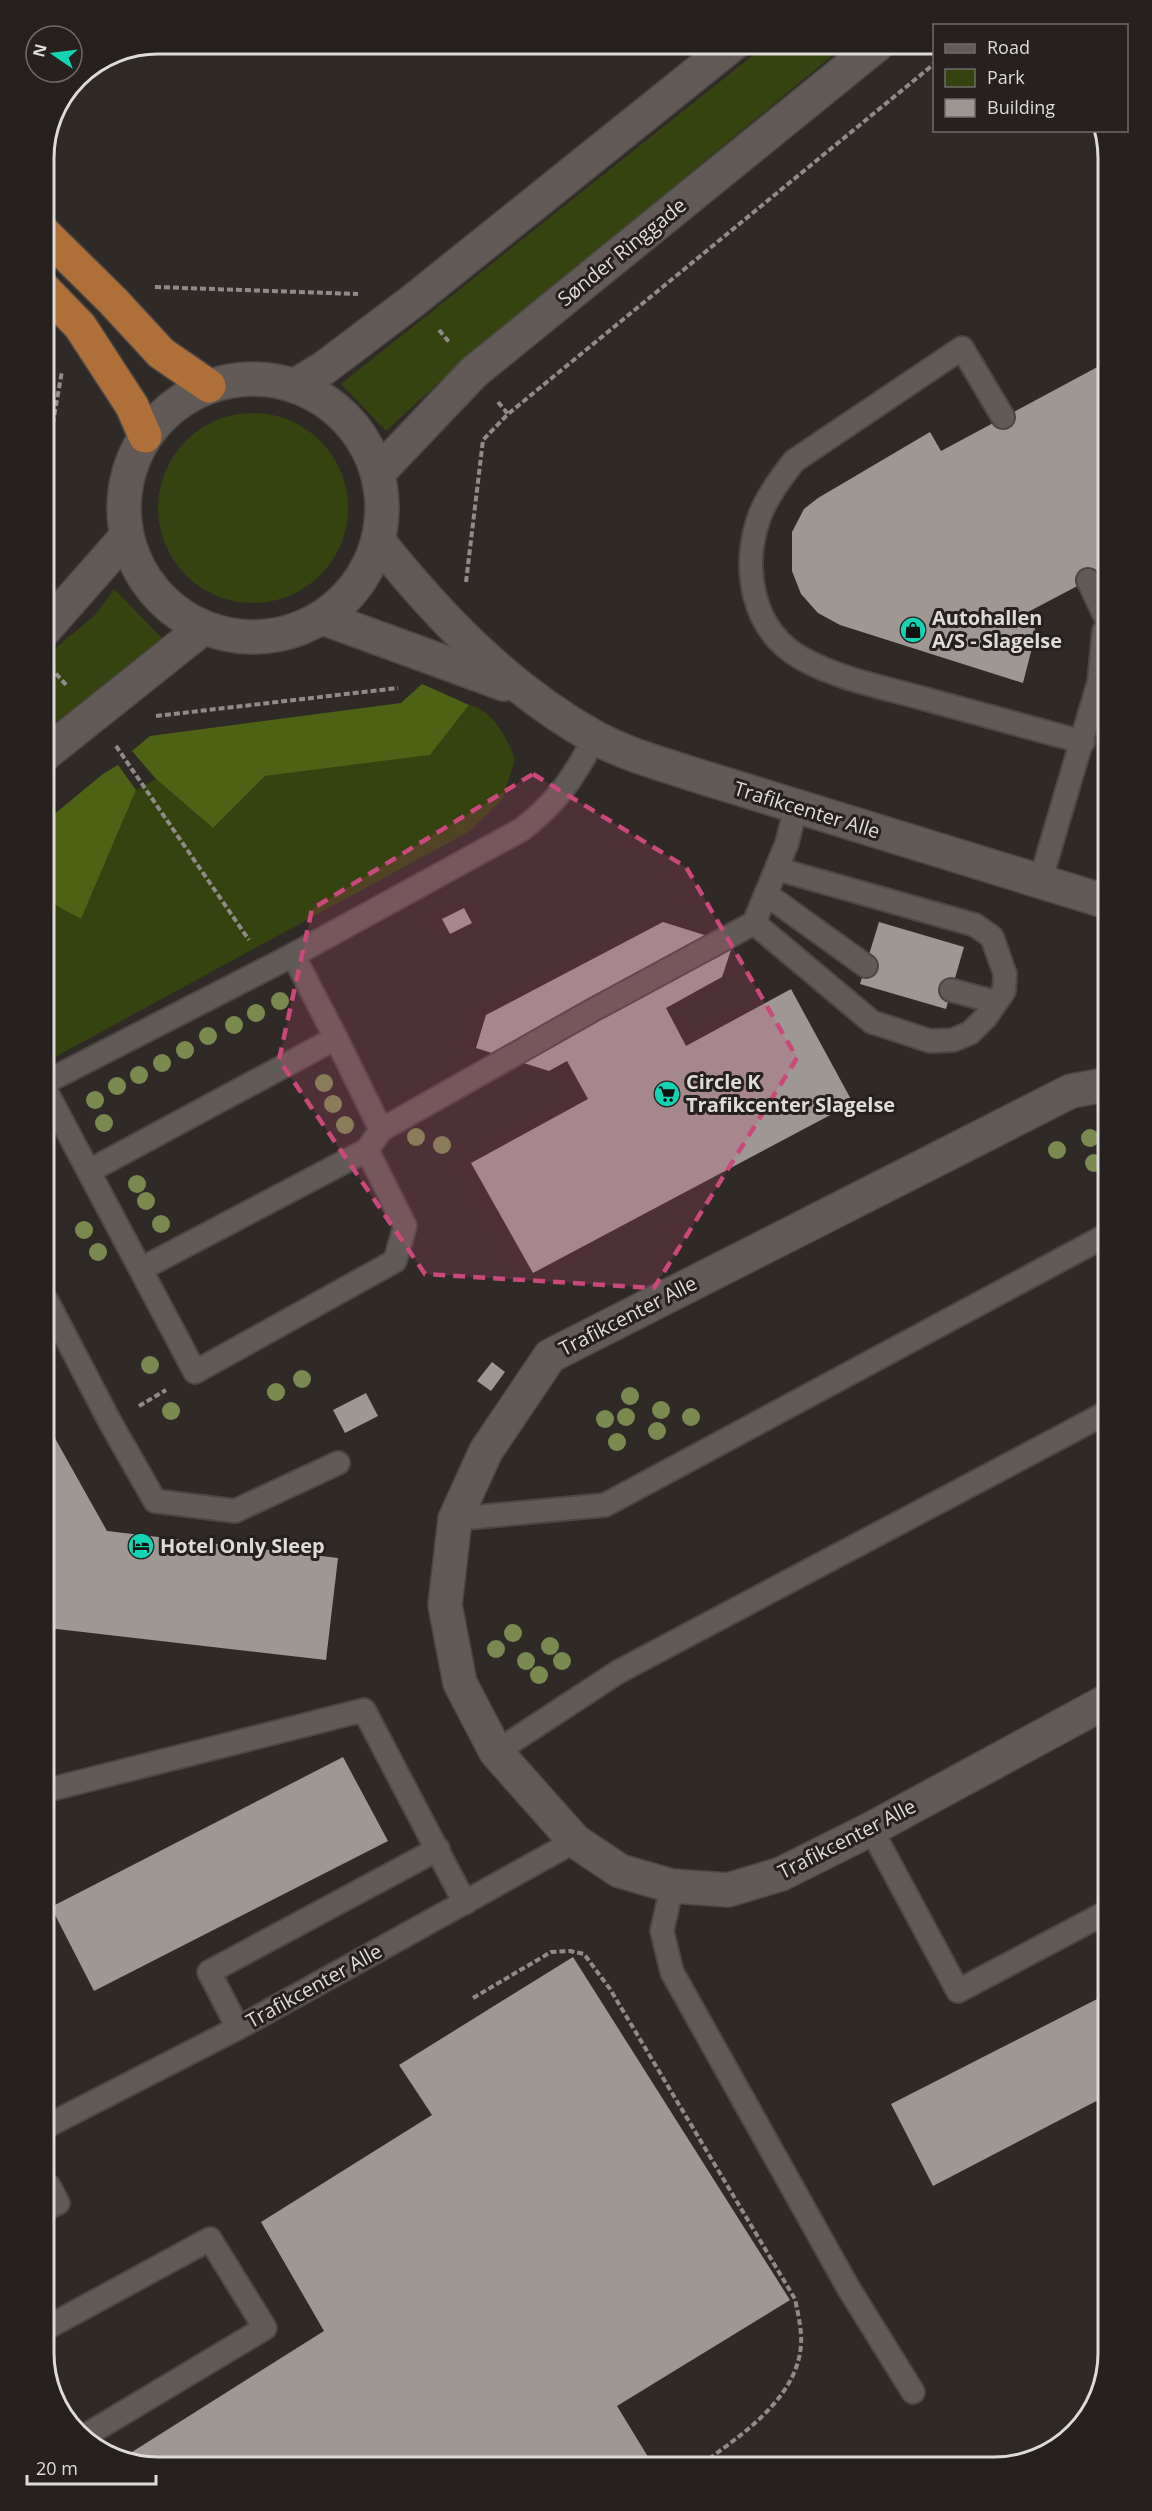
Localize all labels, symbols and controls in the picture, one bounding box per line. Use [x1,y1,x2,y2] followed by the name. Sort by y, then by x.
[24,24,84,84] north arrow
[933,24,1128,132] legend
[987,35,1030,59] text: Road
[27,41,52,59] text: N
[987,65,1025,89] text: Park
[987,95,1055,119] text: Building
[552,191,692,312] street label: Sønder Ringgade
[932,604,1062,654] place label: Autohallen A/S - Slagelse
[898,615,928,645] shop icon: Autohallen A/S - Slagelse
[731,774,883,845] street label: Trafikcenter Alle
[686,1068,895,1118] place label: Circle K Trafikcenter Slagelse
[652,1079,682,1109] supermarket icon: Circle K Trafikcenter Slagelse
[554,1269,701,1362] street label: Trafikcenter Alle
[126,1531,156,1561] hotel icon: Hotel Only Sleep
[160,1532,325,1559] place label: Hotel Only Sleep
[773,1792,920,1885] street label: Trafikcenter Alle
[241,1937,387,2034] street label: Trafikcenter Alle
[27,2448,156,2486] scale bar
[36,2456,78,2480] text: 20 m

